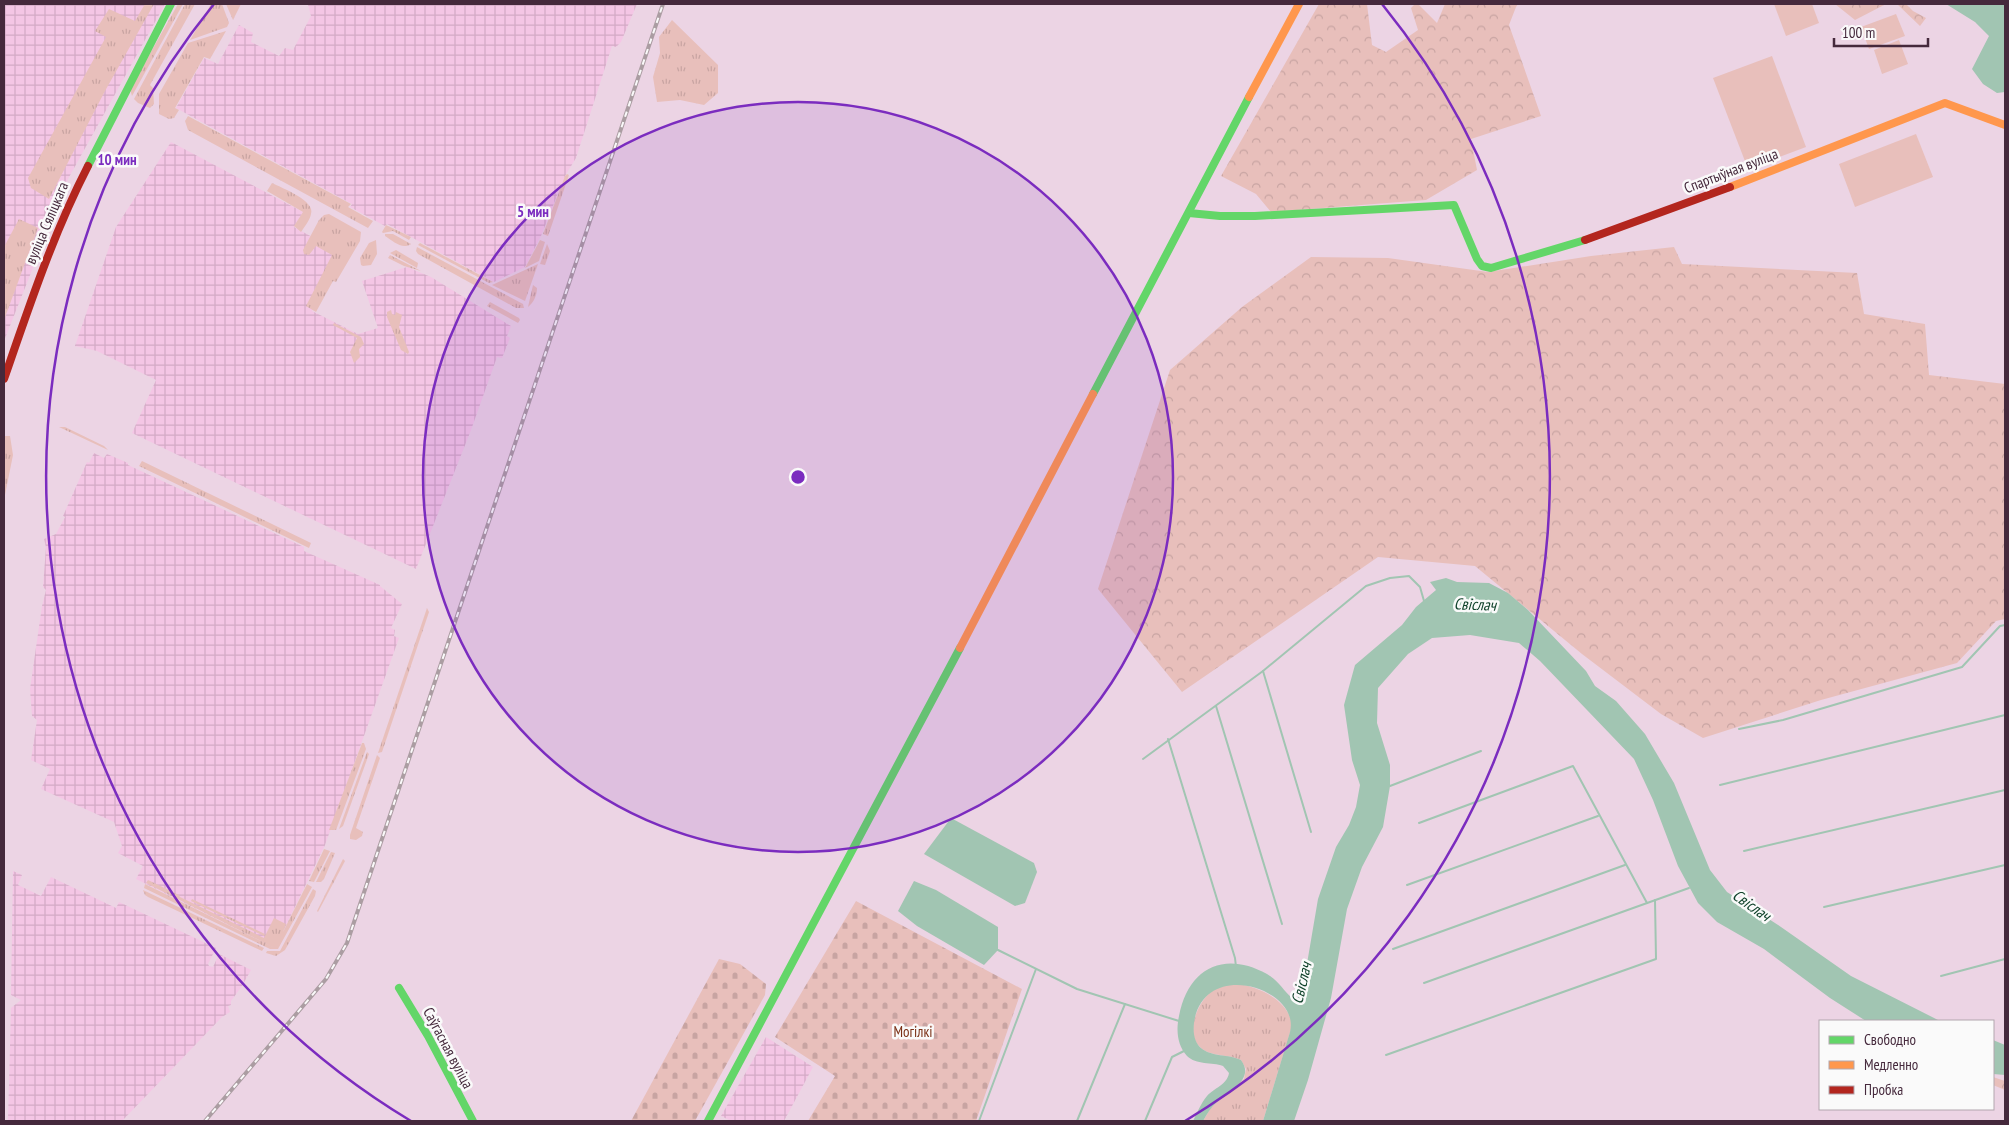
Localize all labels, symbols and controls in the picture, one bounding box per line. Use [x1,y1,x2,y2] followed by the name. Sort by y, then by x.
[1834,15,1928,47] scale bar
[1842,23,1875,42] text: 100 m
[1681,144,1781,197] street label: Спартыўная вуліца
[97,150,137,169] text: 10 мин
[21,179,72,267] street label: вуліца Сяліцкага
[517,202,549,221] text: 5 мин
[789,468,807,486] centre of rings
[1454,593,1498,615] water label: Свіслач
[1729,885,1776,926] water label: Свіслач
[1287,959,1316,1006] water label: Свіслач
[419,1004,478,1092] street label: Саўгасная вуліца
[1819,1020,1994,1110] legend
[894,1022,932,1041] park label: Могілкі
[1864,1030,1916,1049] text: Свободно
[1864,1055,1918,1074] text: Медленно
[1864,1080,1903,1099] text: Пробка

